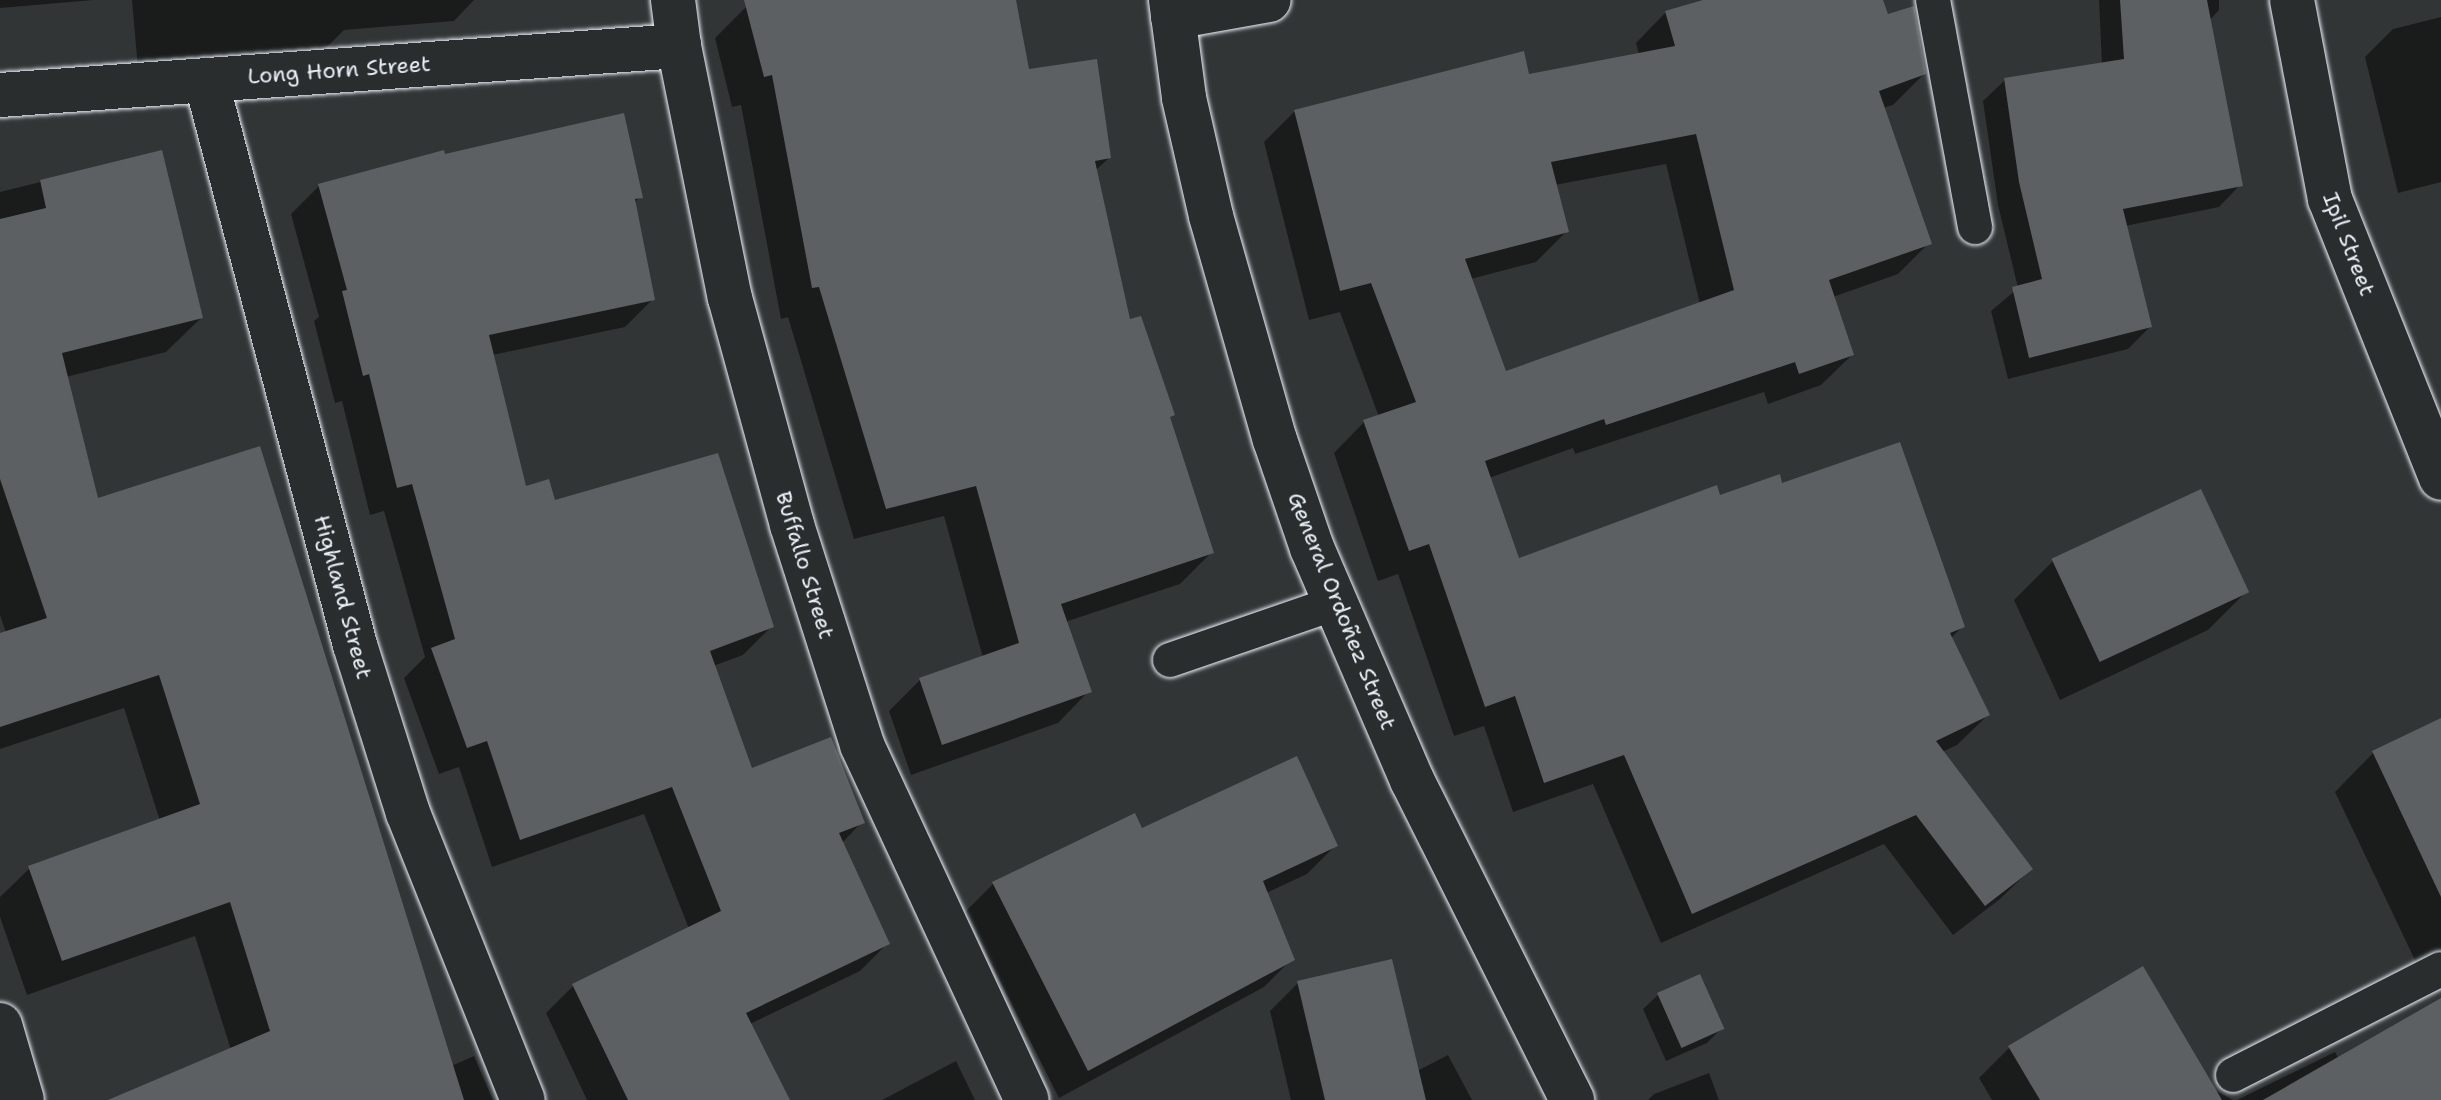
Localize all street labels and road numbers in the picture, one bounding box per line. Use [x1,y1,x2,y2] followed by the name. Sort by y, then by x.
[247,50,431,90] street label: Long Horn Street
[2317,189,2381,299] street label: Ipil Street
[770,488,840,642] street label: Buffallo Street
[1282,488,1402,734] street label: General Ordoñez Street
[308,512,378,682] street label: Highland Street

